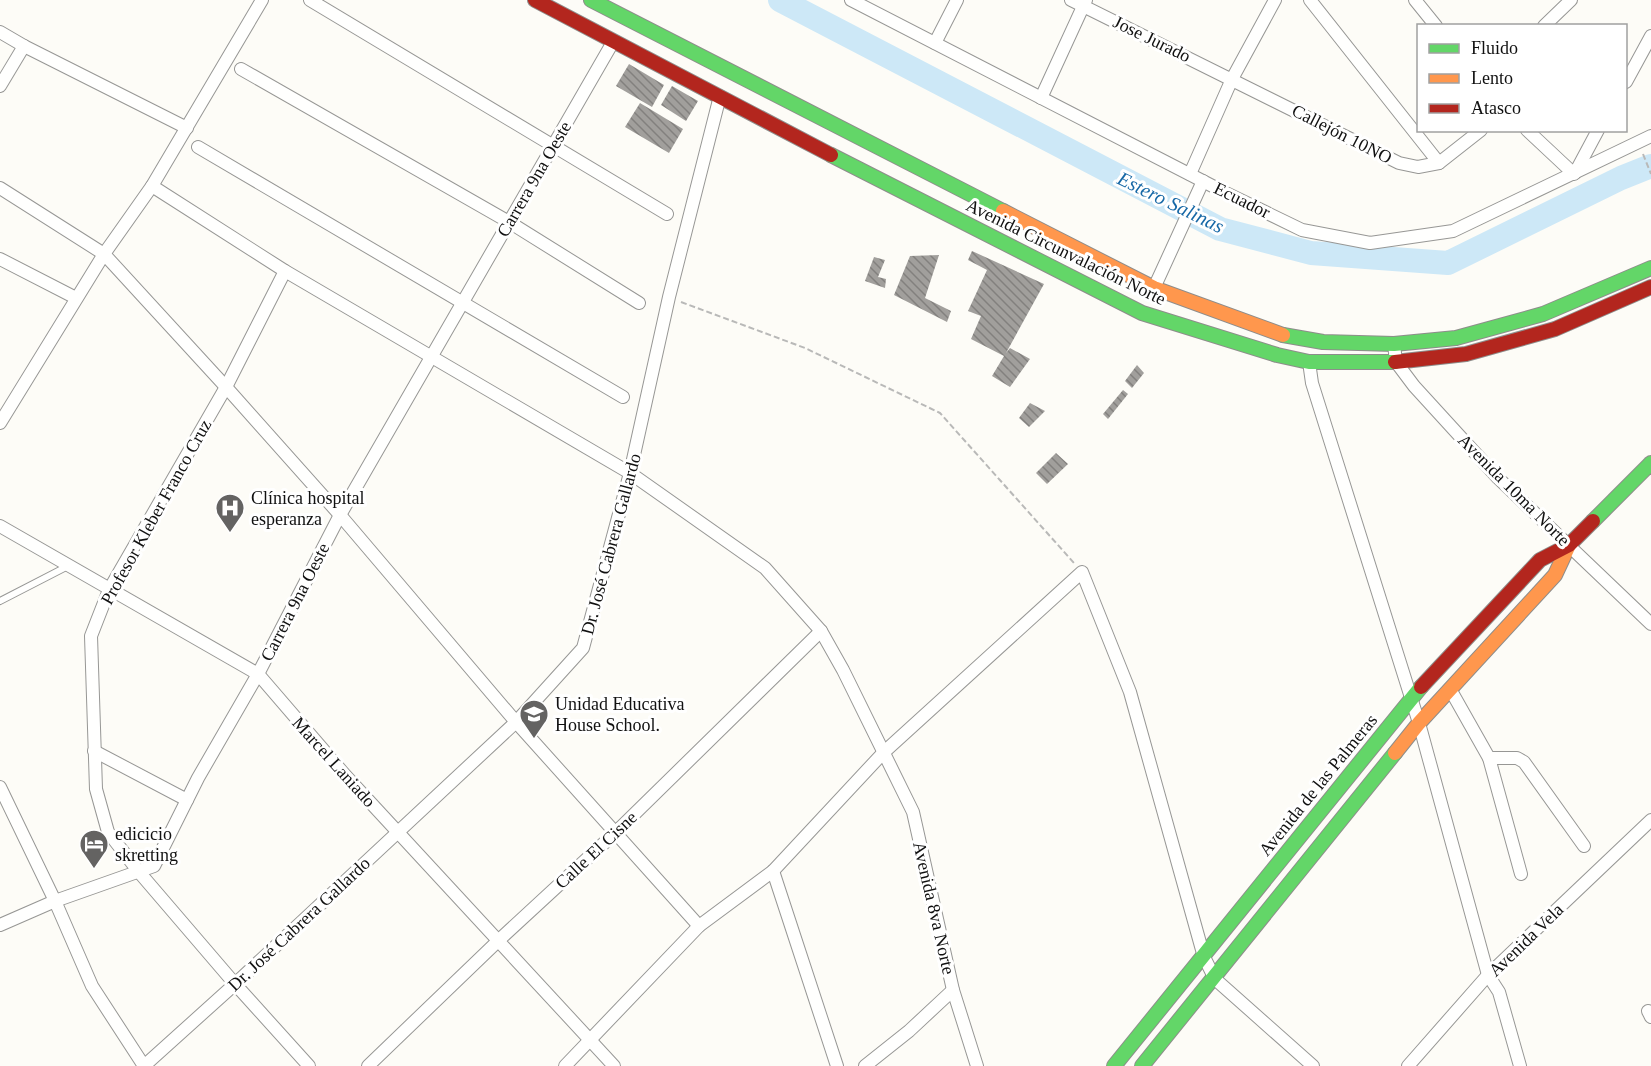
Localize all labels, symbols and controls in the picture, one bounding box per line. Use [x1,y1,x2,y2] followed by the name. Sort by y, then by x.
[1110,12,1194,66] street label: Jose Jurado
[1417,24,1627,132] legend
[1471,38,1518,58] text: Fluido
[1471,68,1513,88] text: Lento
[1471,98,1521,118] text: Atasco
[1289,100,1395,168] street label: Callejón 10NO
[493,118,575,240] street label: Carrera 9na Oeste
[1113,166,1228,237] water label: Estero Salinas
[1211,178,1273,222] street label: Ecuador
[963,195,1169,309] street label: Avenida Circunvalación Norte
[97,416,215,608] street label: Profesor Kleber Franco Cruz
[1454,430,1574,550] street label: Avenida 10ma Norte
[577,451,645,637] street label: Dr. José Cabrera Gallardo
[251,488,364,529] place label: Clínica hospital esperanza
[214,492,246,534] hospital icon: Clínica hospital esperanza
[257,540,333,664] street label: Carrera 9na Oeste
[555,694,684,735] place label: Unidad Educativa House School.
[518,698,550,740] school or university icon: Unidad Educativa House School.
[1255,710,1381,860] street label: Avenida de las Palmeras
[288,713,380,811] street label: Marcel Laniado
[551,807,641,893] street label: Calle El Cisne
[115,824,178,865] place label: edicicio skretting
[78,828,110,870] hotel icon: edicicio skretting
[909,840,959,976] street label: Avenida 8va Norte
[224,853,374,995] street label: Dr. José Cabrera Gallardo
[1485,900,1567,980] street label: Avenida Vela

